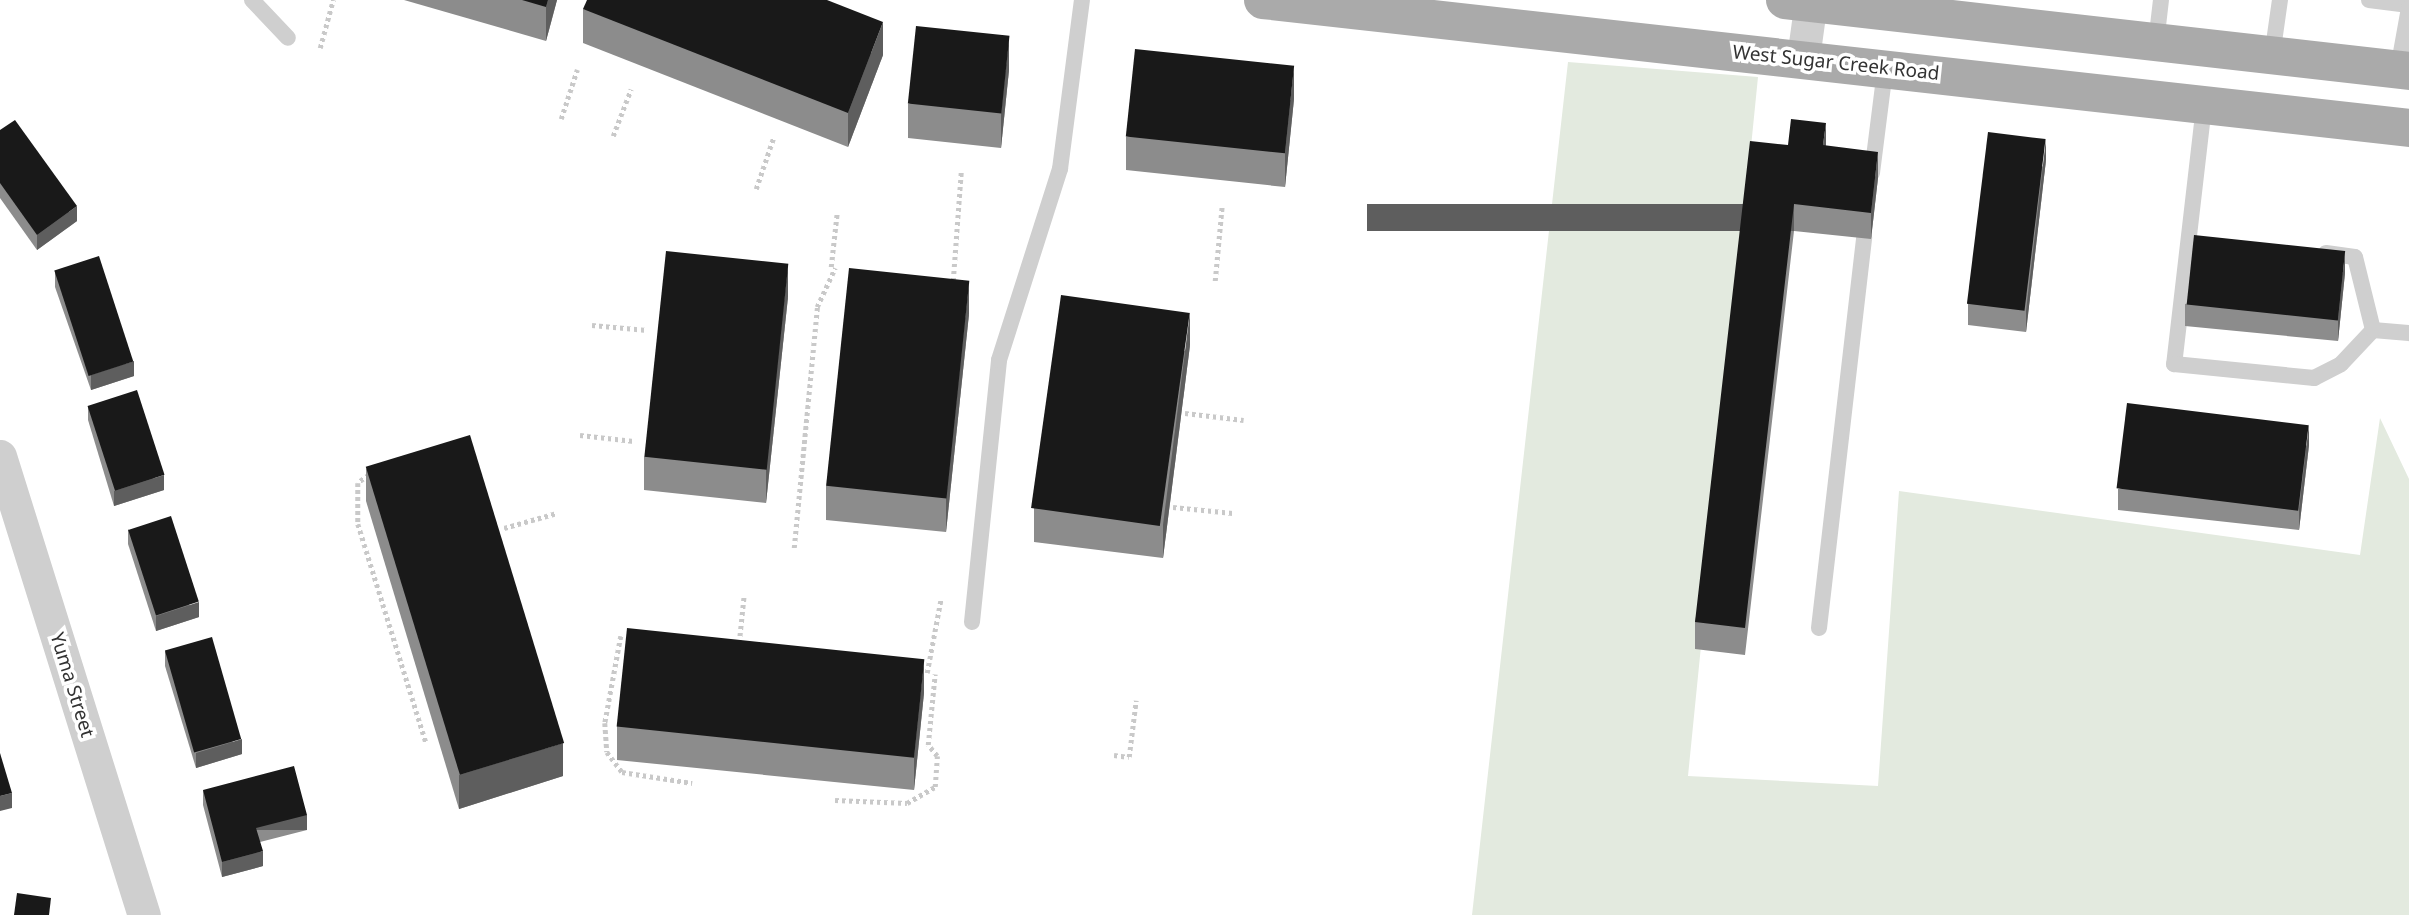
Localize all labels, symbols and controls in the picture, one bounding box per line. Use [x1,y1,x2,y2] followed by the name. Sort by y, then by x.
[1731,41,1941,85] street label: West Sugar Creek Road
[45,630,99,740] street label: Yuma Street

